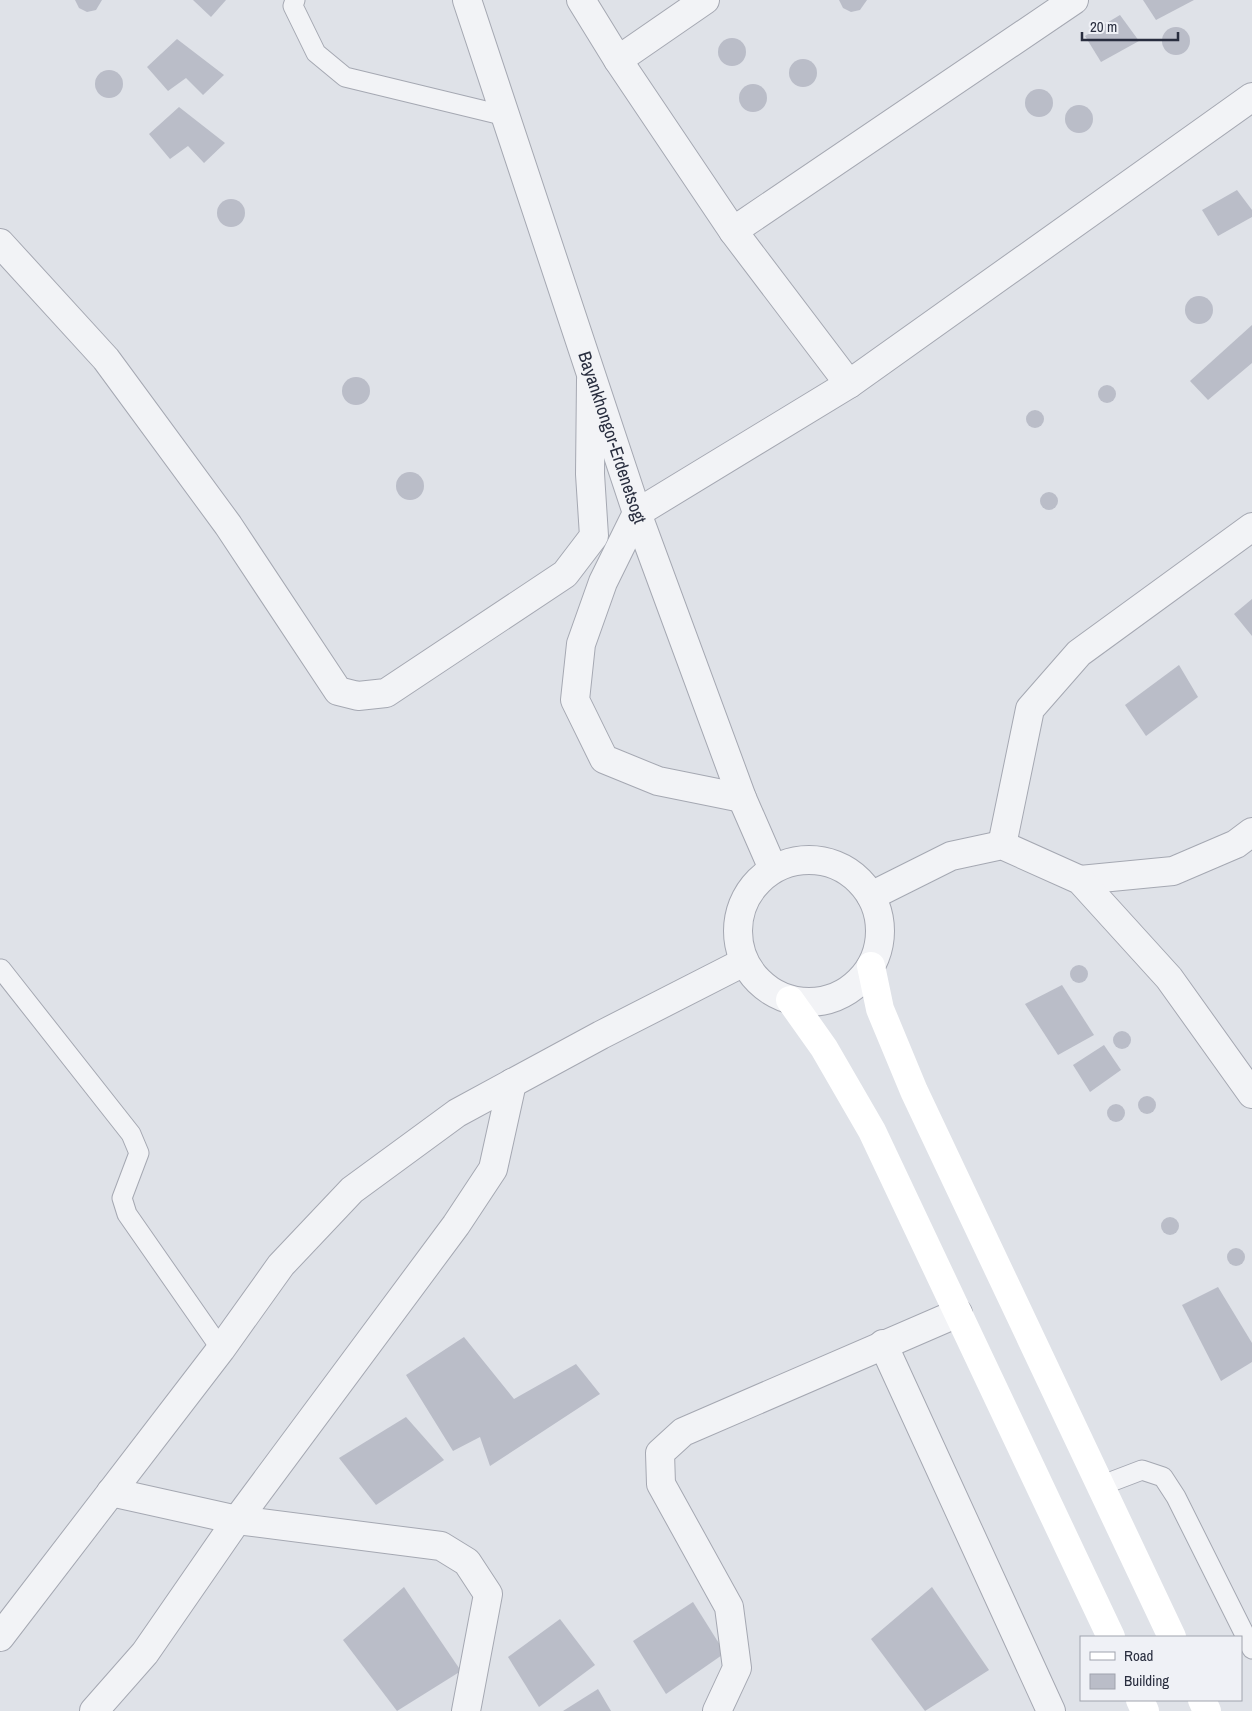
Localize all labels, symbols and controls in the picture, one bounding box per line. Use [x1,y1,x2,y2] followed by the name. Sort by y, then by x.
[1082,10,1178,42] scale bar
[1090,16,1117,37] text: 20 m
[572,348,653,527] street label: Bayankhongor-Erdenetsogt
[1080,1636,1242,1701] legend
[1124,1645,1153,1666] text: Road
[1124,1670,1169,1691] text: Building

